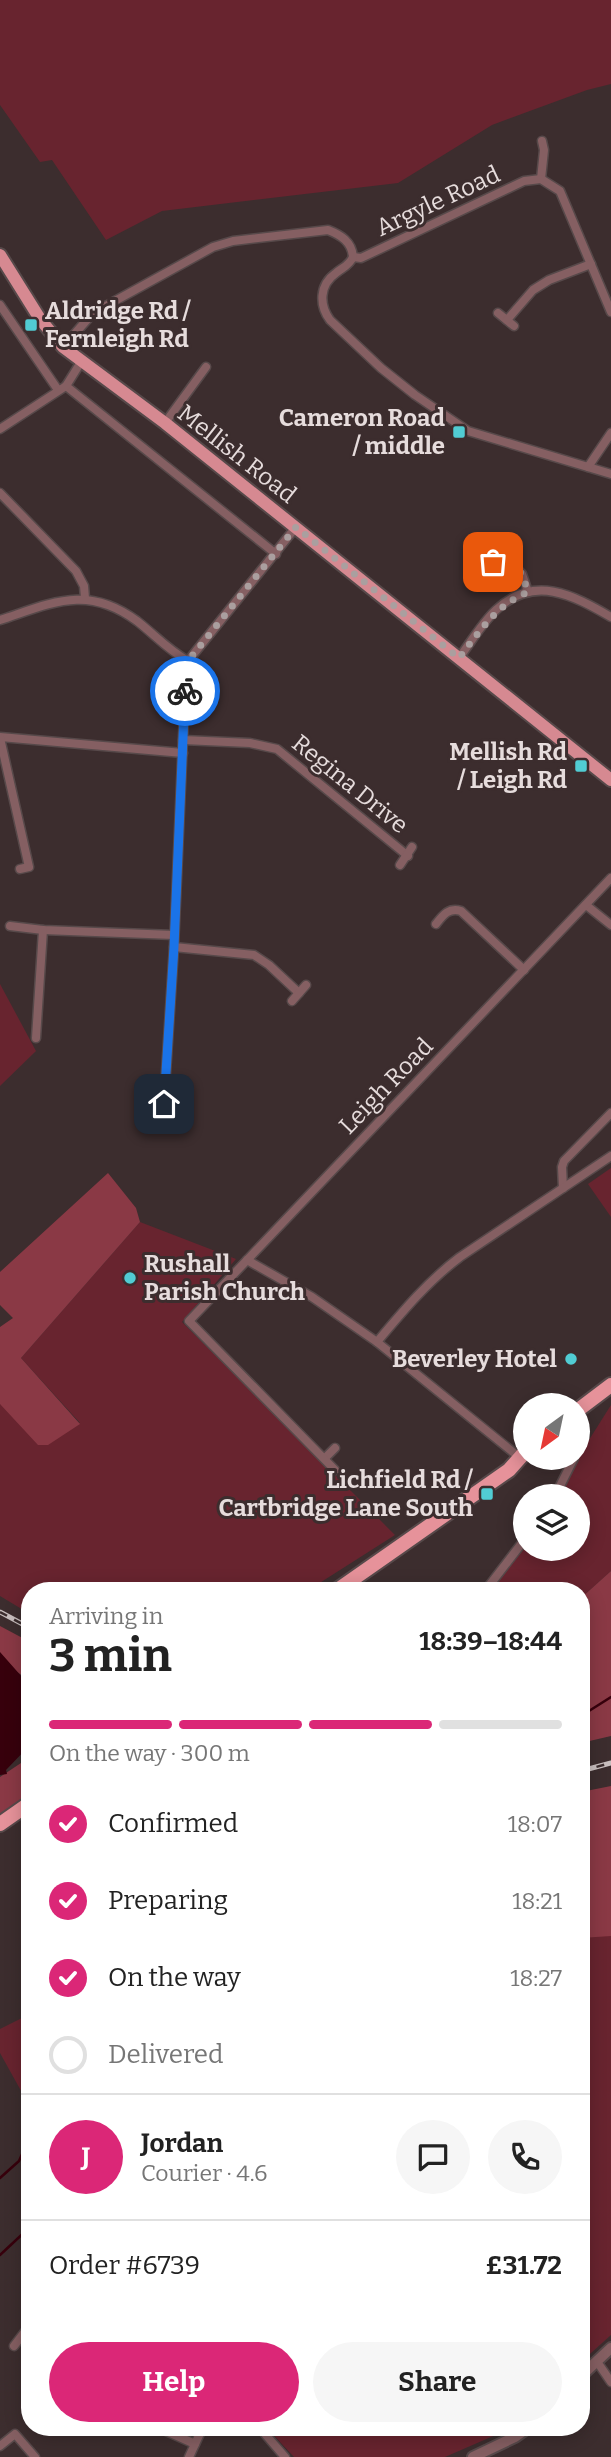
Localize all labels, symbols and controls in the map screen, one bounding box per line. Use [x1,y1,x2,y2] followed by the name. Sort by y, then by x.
[372,160,504,242] street label: Argyle Road
[45,297,192,353] place label: Aldridge Rd / Fernleigh Rd
[23,317,39,333] marker: Aldridge Rd / Fernleigh Rd
[172,399,302,509] street label: Mellish Road
[279,404,445,460] place label: Cameron Road / middle
[451,424,467,440] marker: Cameron Road / middle
[463,532,523,592] pin
[474,543,512,581] icon: bag
[150,656,220,726] courier
[166,672,204,710] icon: bike
[286,729,414,839] street label: Regina Drive
[449,738,567,794] place label: Mellish Rd / Leigh Rd
[573,758,589,774] marker: Mellish Rd / Leigh Rd
[333,1032,439,1140] street label: Leigh Road
[134,1074,194,1134] pin
[145,1085,183,1123] icon: home
[144,1250,305,1306] place label: Rushall Parish Church
[122,1270,138,1286] marker: Rushall Parish Church
[392,1345,558,1373] place label: Beverley Hotel
[563,1351,579,1367] marker: Beverley Hotel
[513,1393,590,1470] north arrow
[513,1393,590,1561] map controls
[218,1466,474,1522] place label: Lichfield Rd / Cartbridge Lane South
[513,1484,590,1561] button: layers
[479,1486,495,1502] marker: Lichfield Rd / Cartbridge Lane South
[49,1602,163,1630] text: Arriving in
[419,1626,562,1657] text: 18:39–18:44
[49,1628,172,1683] text: 3 min
[49,1739,250,1767] text: On the way · 300 m
[49,1805,87,1843] icon: check
[108,1808,238,1839] text: Confirmed
[508,1810,562,1838] text: 18:07
[49,1882,87,1920] icon: check
[108,1885,228,1916] text: Preparing
[512,1887,562,1915] text: 18:21
[49,1959,87,1997] icon: check
[108,1962,241,1993] text: On the way
[510,1964,562,1992] text: 18:27
[108,2039,223,2070] text: Delivered
[396,2120,470,2194] button: chat
[488,2120,562,2194] button: phone
[141,2128,223,2159] text: Jordan
[82,2142,90,2173] text: J
[141,2159,268,2187] text: Courier · 4.6
[49,2250,200,2281] text: Order #6739
[486,2250,562,2281] text: £31.72
[49,2342,299,2422] button: Help
[313,2342,562,2422] button: Share

